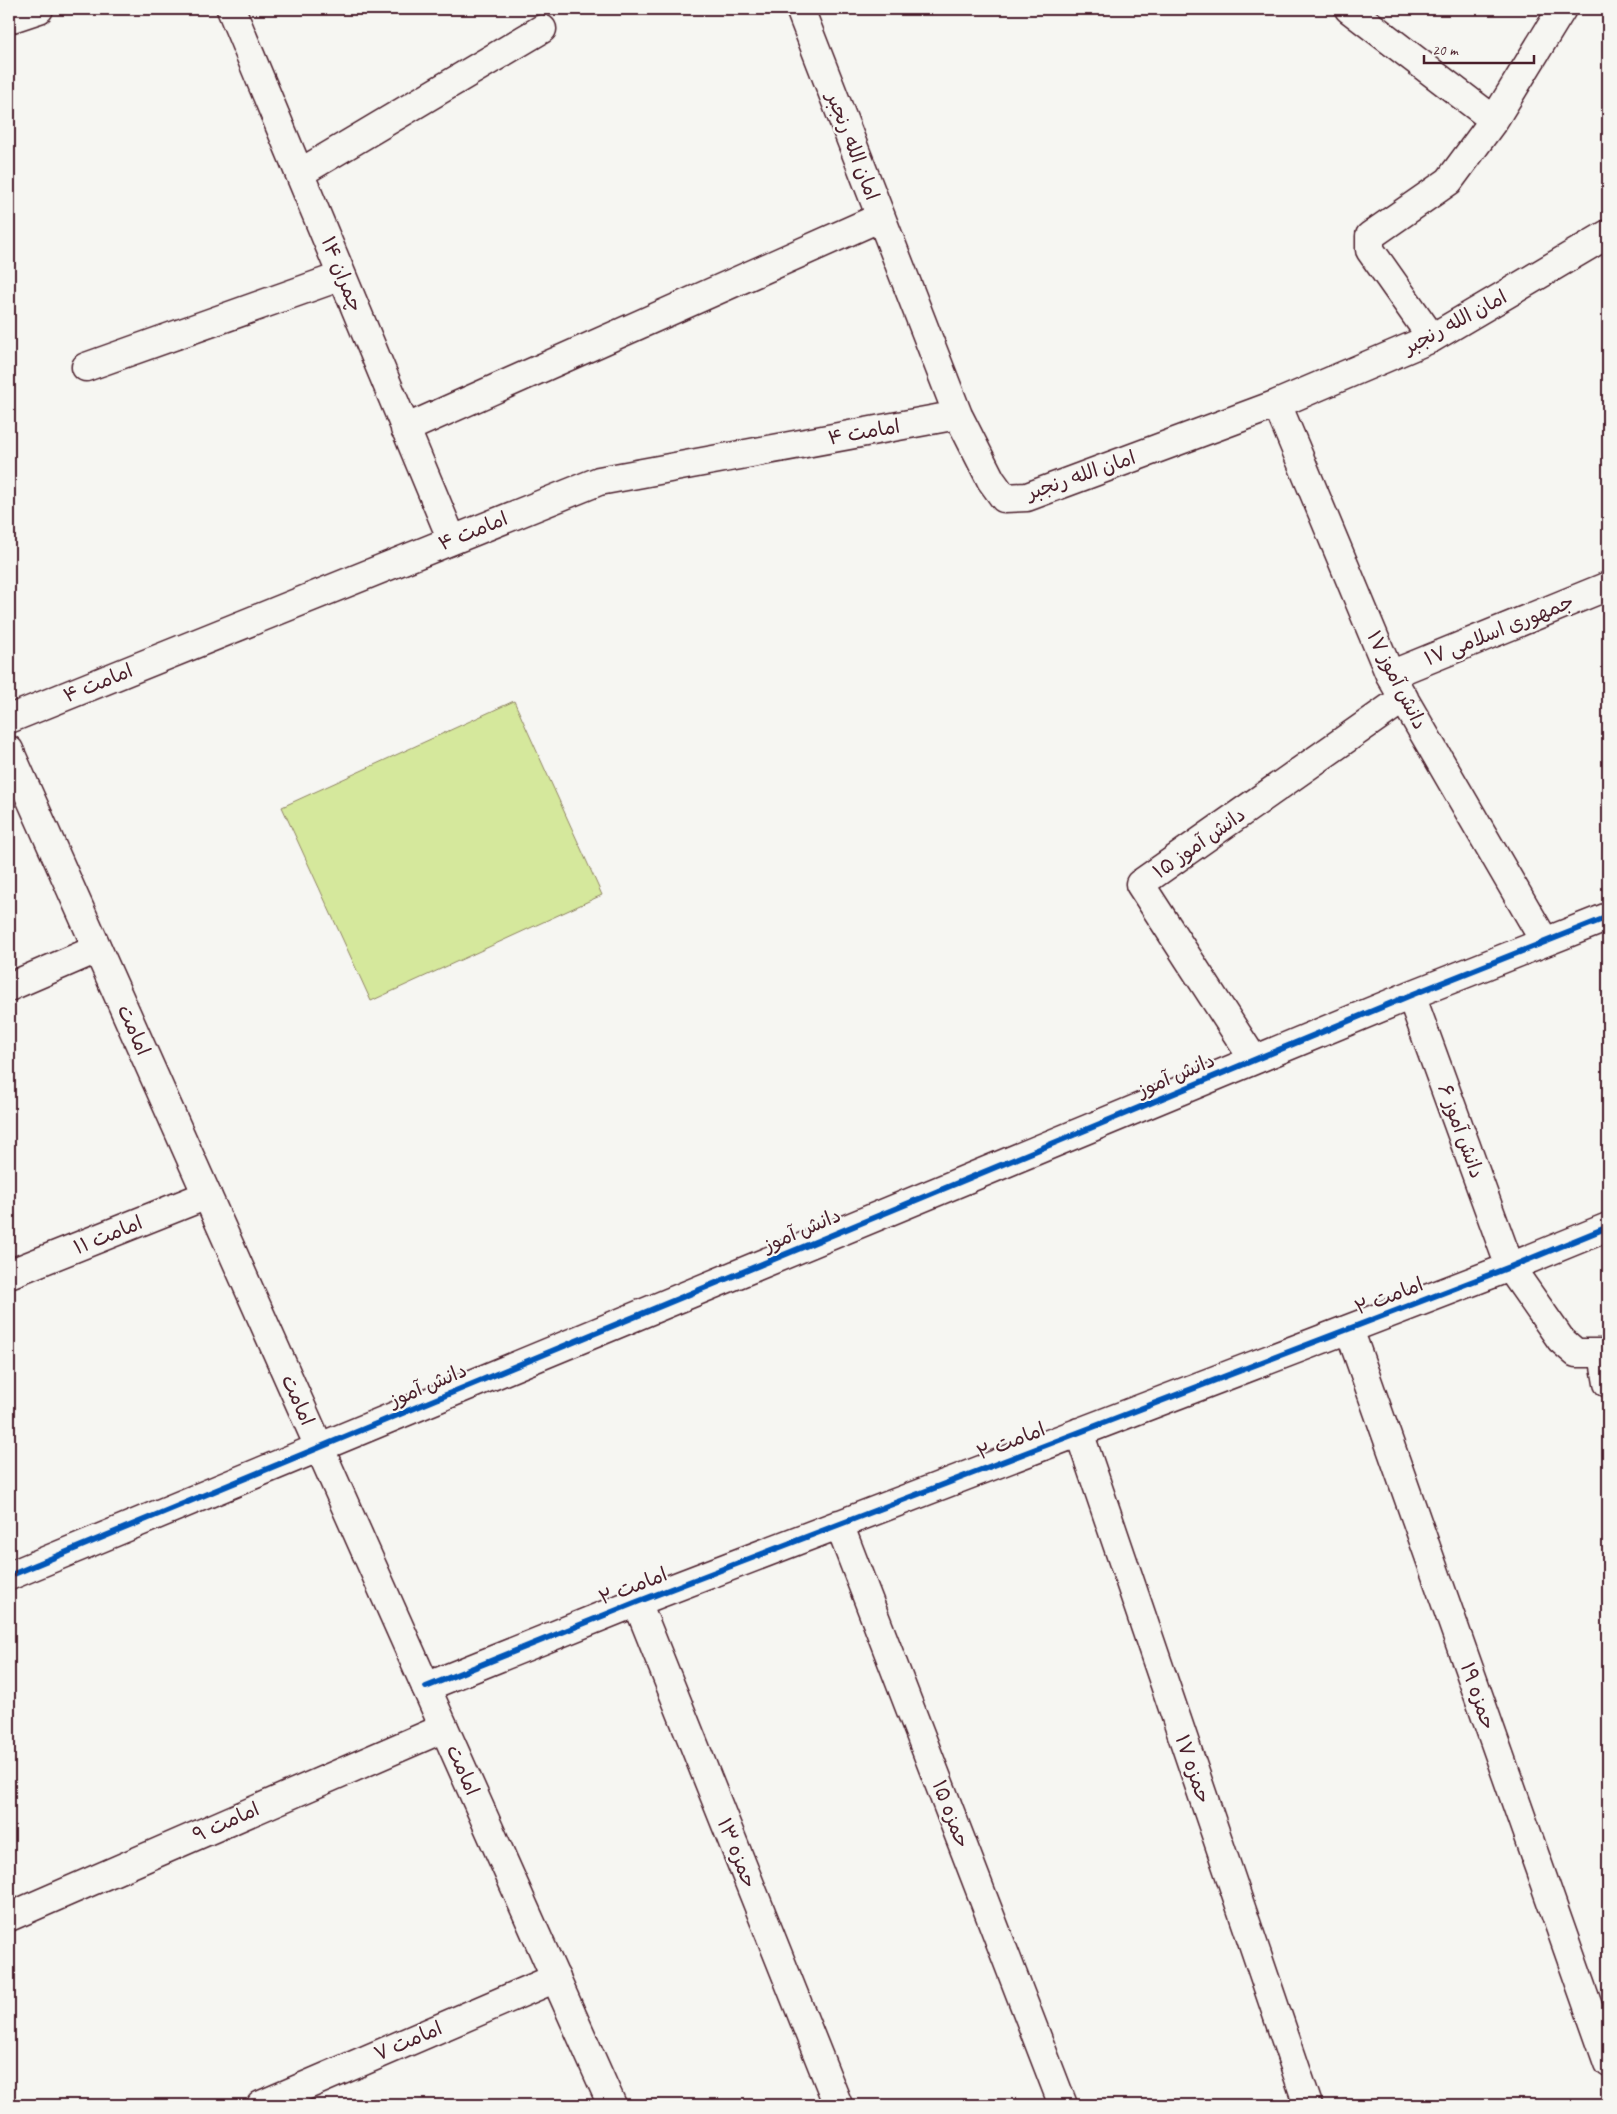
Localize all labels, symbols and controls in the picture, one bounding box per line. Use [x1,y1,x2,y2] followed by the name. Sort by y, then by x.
[1424,32,1534,64] scale bar
[1432,41,1459,60] text: 20 m
[820,86,885,204] street label: امان الله رنجبر
[316,233,368,315] street label: چمران ۱۴
[1397,284,1511,361] street label: امان الله رنجبر
[826,413,902,451] street label: امامت ۴
[1021,445,1139,506] street label: امان الله رنجبر
[435,506,511,556] street label: امامت ۴
[1421,589,1578,672] street label: جمهوری اسلامی ۱۷
[1361,626,1433,734] street label: دانش آموز ۱۷
[60,658,136,708] street label: امامت ۴
[1148,802,1250,884] street label: دانش آموز ۱۵
[112,1001,156,1059] street label: امامت
[1132,1048,1218,1103] street label: دانش آموز
[1432,1080,1490,1182] street label: دانش آموز ۶
[758,1203,844,1258] street label: دانش آموز
[70,1210,146,1260] street label: امامت ۱۱
[1351,1272,1427,1320] street label: امامت ۲
[384,1358,470,1413] street label: دانش آموز
[276,1371,320,1429] street label: امامت
[973,1417,1049,1465] street label: امامت ۲
[595,1562,671,1610] street label: امامت ۲
[1455,1659,1501,1733] street label: حمزه ۱۹
[1170,1731,1216,1807] street label: حمزه ۱۷
[441,1741,485,1799] street label: امامت
[927,1776,975,1852] street label: حمزه ۱۵
[189,1796,263,1848] street label: امامت ۹
[712,1814,762,1892] street label: حمزه ۱۳
[370,2015,446,2067] street label: امامت ۷

